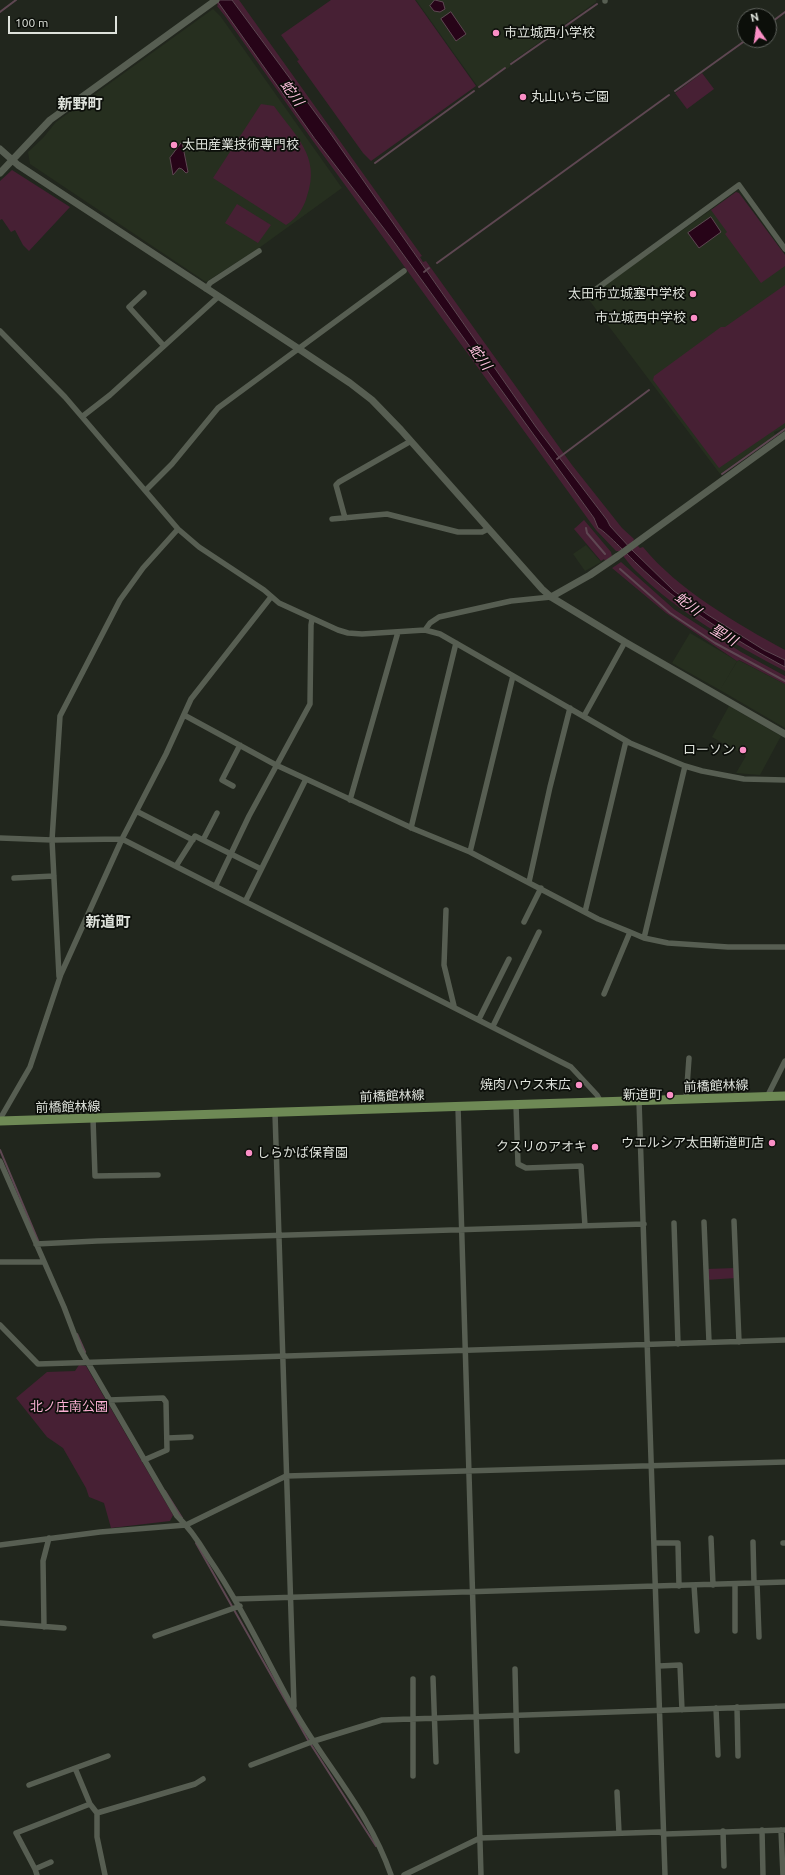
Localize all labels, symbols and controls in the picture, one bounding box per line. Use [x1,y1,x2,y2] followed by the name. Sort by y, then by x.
[10,8,119,34] scale bar
[737,8,777,48] north arrow
[749,11,760,24] text: N
[15,16,48,29] text: 100 m
[504,25,595,41] place label: 市立城西小学校
[491,28,501,38] marker: 市立城西小学校
[277,77,307,109] water label: 蛇川
[531,89,609,105] place label: 丸山いちご園
[518,92,528,102] marker: 丸山いちご園
[58,95,102,113] district label: 新野町
[182,137,299,153] place label: 太田産業技術専門校
[169,140,179,150] marker: 太田産業技術専門校
[568,286,685,302] place label: 太田市立城塞中学校
[688,289,698,299] marker: 太田市立城塞中学校
[595,310,686,326] place label: 市立城西中学校
[689,313,699,323] marker: 市立城西中学校
[465,341,495,373] water label: 蛇川
[672,589,704,619] water label: 蛇川
[708,621,740,649] water label: 聖川
[683,742,735,758] place label: ローソン
[738,745,748,755] marker: ローソン
[86,913,130,931] district label: 新道町
[480,1077,571,1093] place label: 焼肉ハウス末広
[683,1077,749,1095] street label: 前橋館林線
[574,1080,584,1090] marker: 焼肉ハウス末広
[359,1087,425,1105] street label: 前橋館林線
[623,1087,662,1103] place label: 新道町
[665,1090,675,1100] marker: 新道町
[35,1099,101,1115] street label: 前橋館林線
[621,1135,764,1151] place label: ウエルシア太田新道町店
[767,1138,777,1148] marker: ウエルシア太田新道町店
[496,1139,587,1155] place label: クスリのアオキ
[590,1142,600,1152] marker: クスリのアオキ
[257,1145,348,1161] place label: しらかば保育園
[244,1148,254,1158] marker: しらかば保育園
[30,1399,108,1415] park label: 北ノ庄南公園

